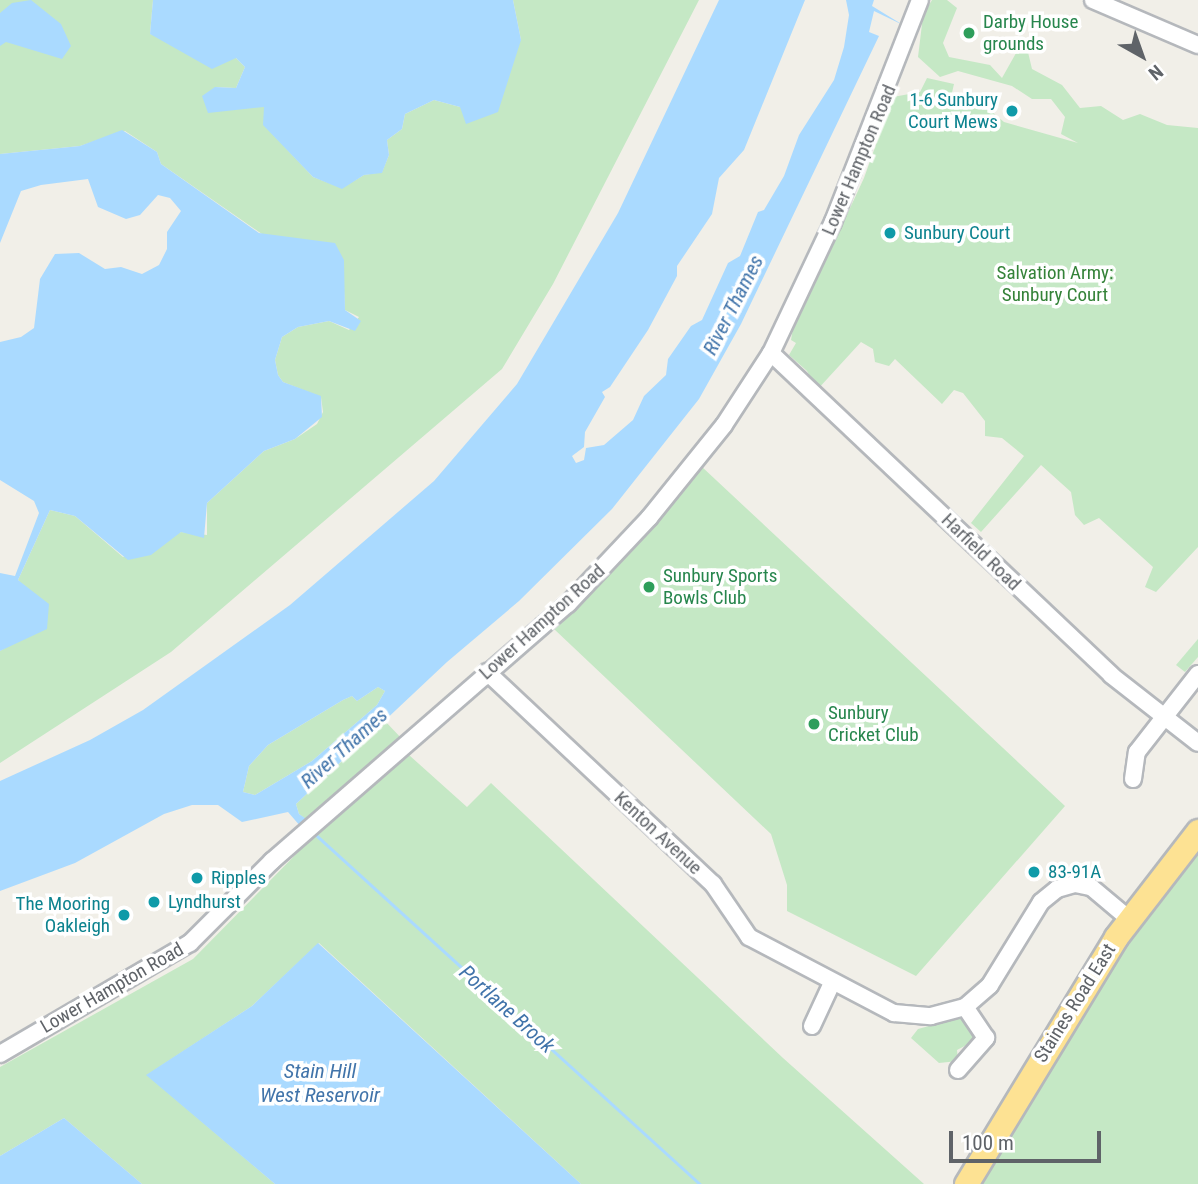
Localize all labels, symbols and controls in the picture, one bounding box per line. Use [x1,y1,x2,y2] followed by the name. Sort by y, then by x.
[983,11,1078,55] place label: Darby House grounds
[1107,21,1177,91] north arrow
[961,25,977,41] marker: Darby House grounds
[1144,60,1168,85] text: N
[817,81,901,239] street label: Lower Hampton Road
[908,89,998,133] place label: 1-6 Sunbury Court Mews
[1004,103,1020,119] marker: 1-6 Sunbury Court Mews
[904,222,1010,244] place label: Sunbury Court
[882,225,898,241] marker: Sunbury Court
[697,251,769,359] water label: River Thames
[997,262,1113,306] park label: Salvation Army: Sunbury Court
[937,509,1025,595] street label: Harfield Road
[474,560,610,684] street label: Lower Hampton Road
[663,565,777,609] place label: Sunbury Sports Bowls Club
[641,579,657,595] marker: Sunbury Sports Bowls Club
[295,702,393,794] water label: River Thames
[828,702,919,746] place label: Sunbury Cricket Club
[806,716,822,732] marker: Sunbury Cricket Club
[609,787,707,879] street label: Kenton Avenue
[1048,861,1101,883] place label: 83-91A
[1026,864,1042,880] marker: 83-91A
[211,867,266,889] place label: Ripples
[189,870,205,886] marker: Ripples
[168,891,241,913] place label: Lyndhurst
[16,893,110,937] place label: The Mooring Oakleigh
[146,894,162,910] marker: Lyndhurst
[116,907,132,923] marker: The Mooring Oakleigh
[36,938,188,1038] street label: Lower Hampton Road
[1029,940,1121,1066] street label: Staines Road East
[454,960,560,1058] water label: Portlane Brook
[260,1058,380,1108] water label: Stain Hill West Reservoir
[953,1118,1105,1162] scale bar
[962,1131,1014,1155] text: 100 m

